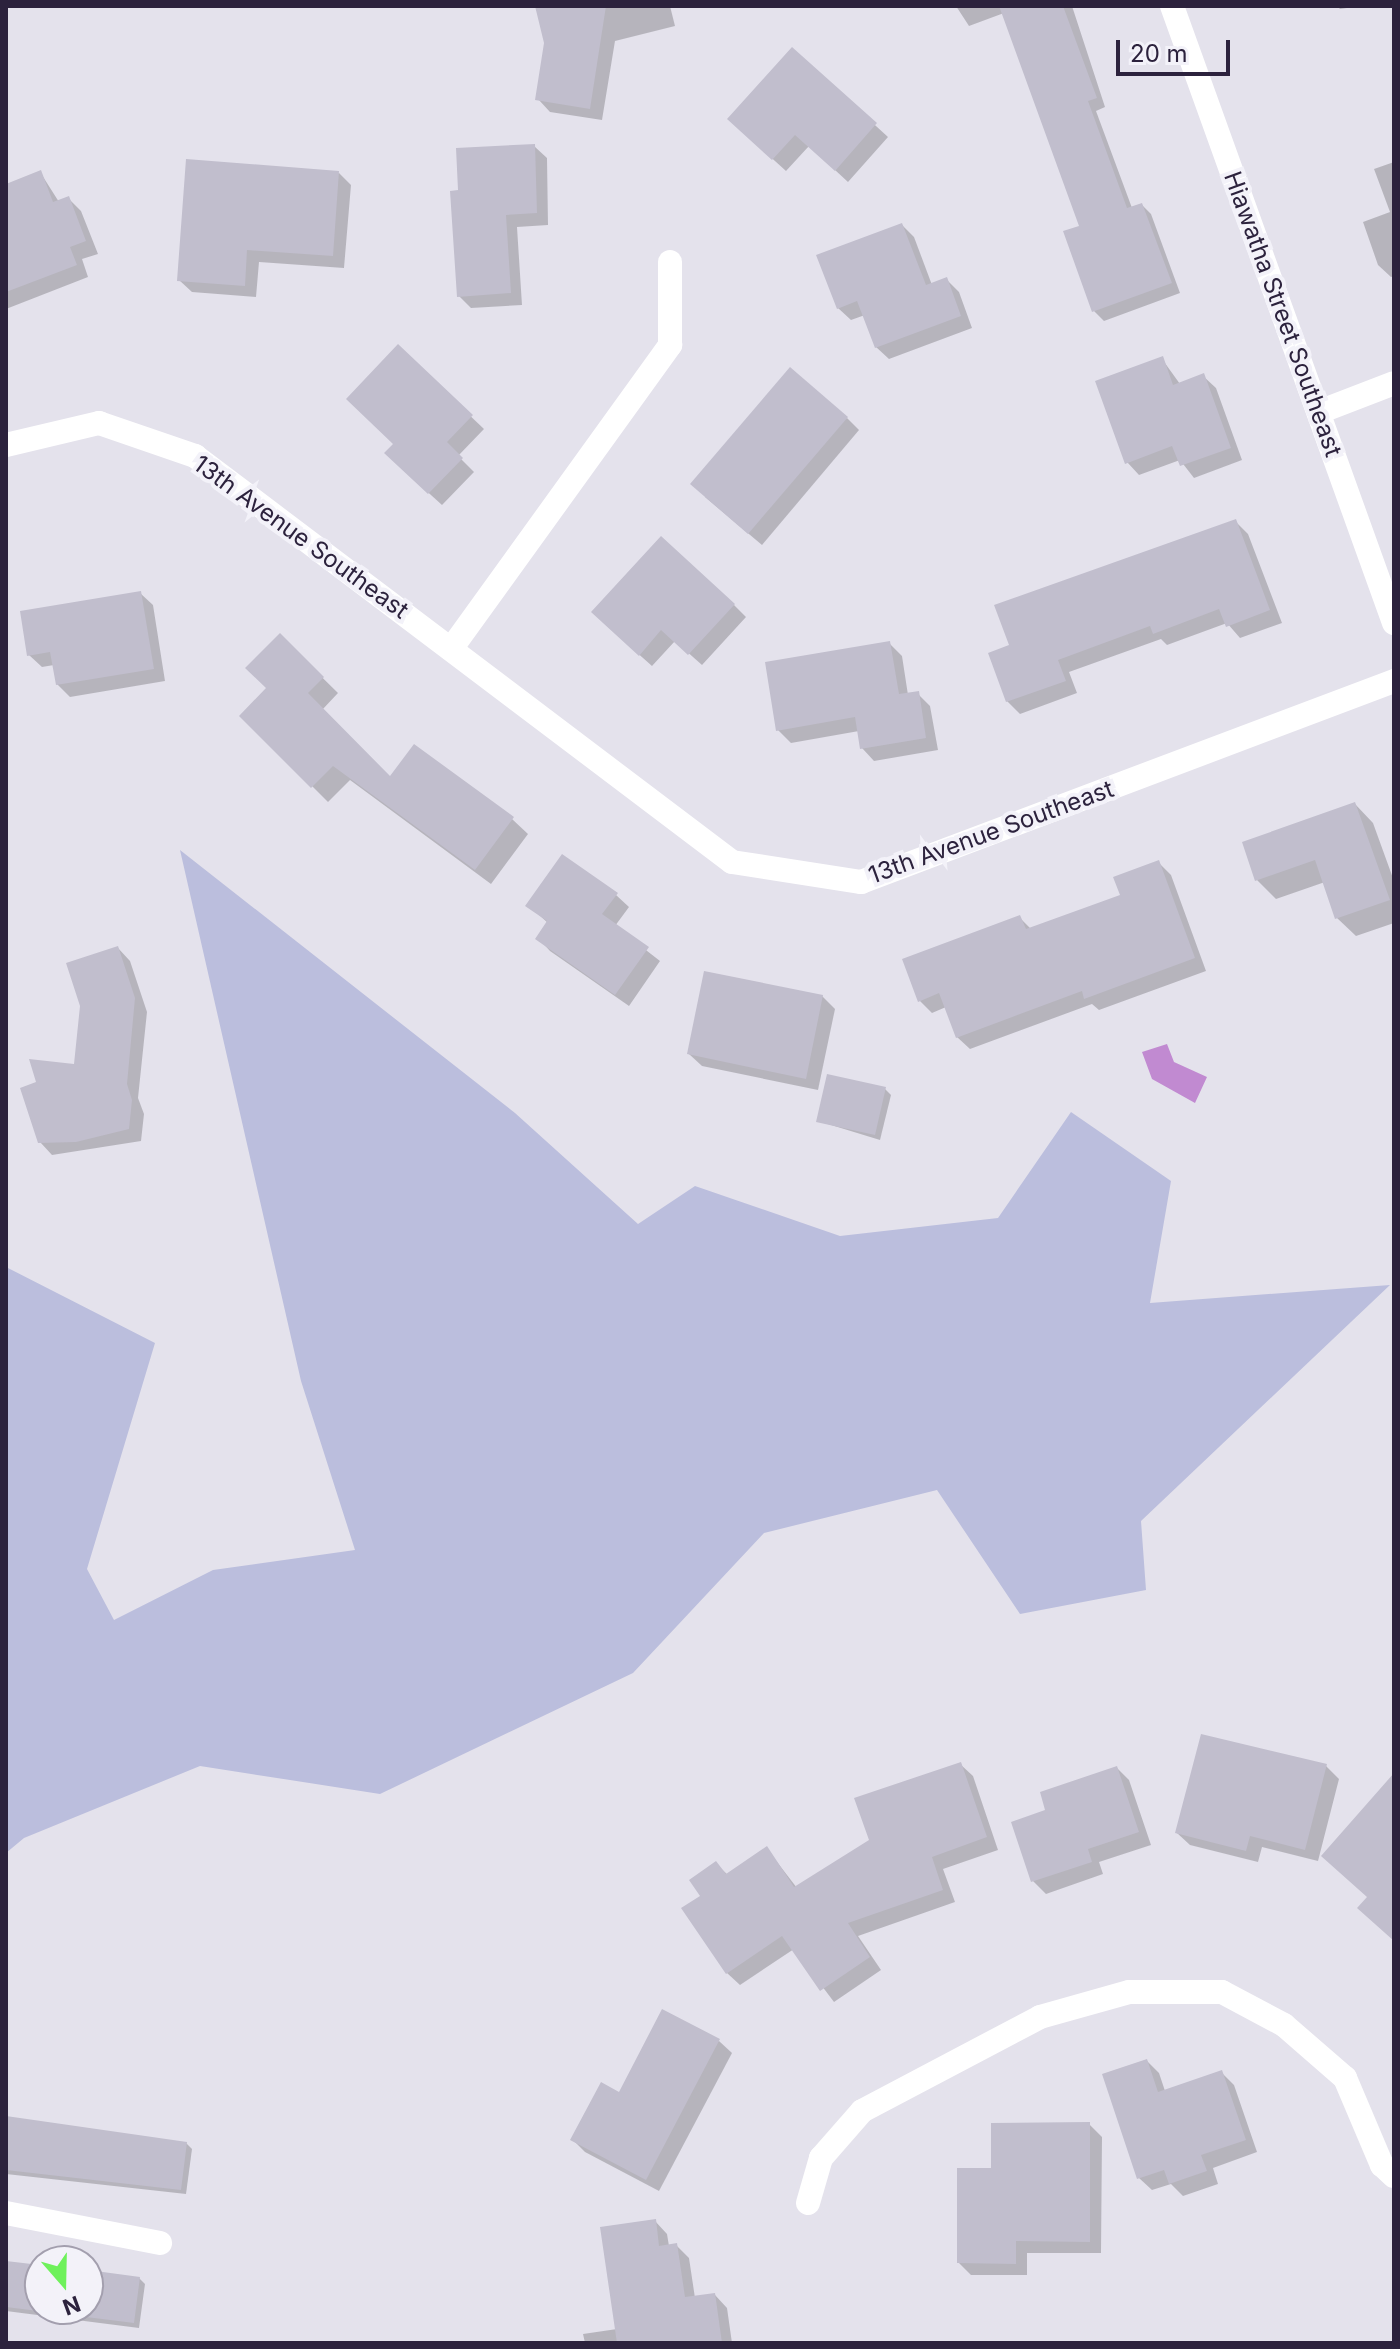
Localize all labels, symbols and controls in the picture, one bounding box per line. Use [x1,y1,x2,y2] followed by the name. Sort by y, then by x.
[1120,24,1234,74] scale bar
[1130,39,1188,68] text: 20 m
[1218,168,1348,460] street label: Hiawatha Street Southeast
[188,449,414,625] street label: 13th Avenue Southeast
[865,774,1117,890] street label: 13th Avenue Southeast
[24,2245,104,2325] north arrow
[59,2291,84,2321] text: N

